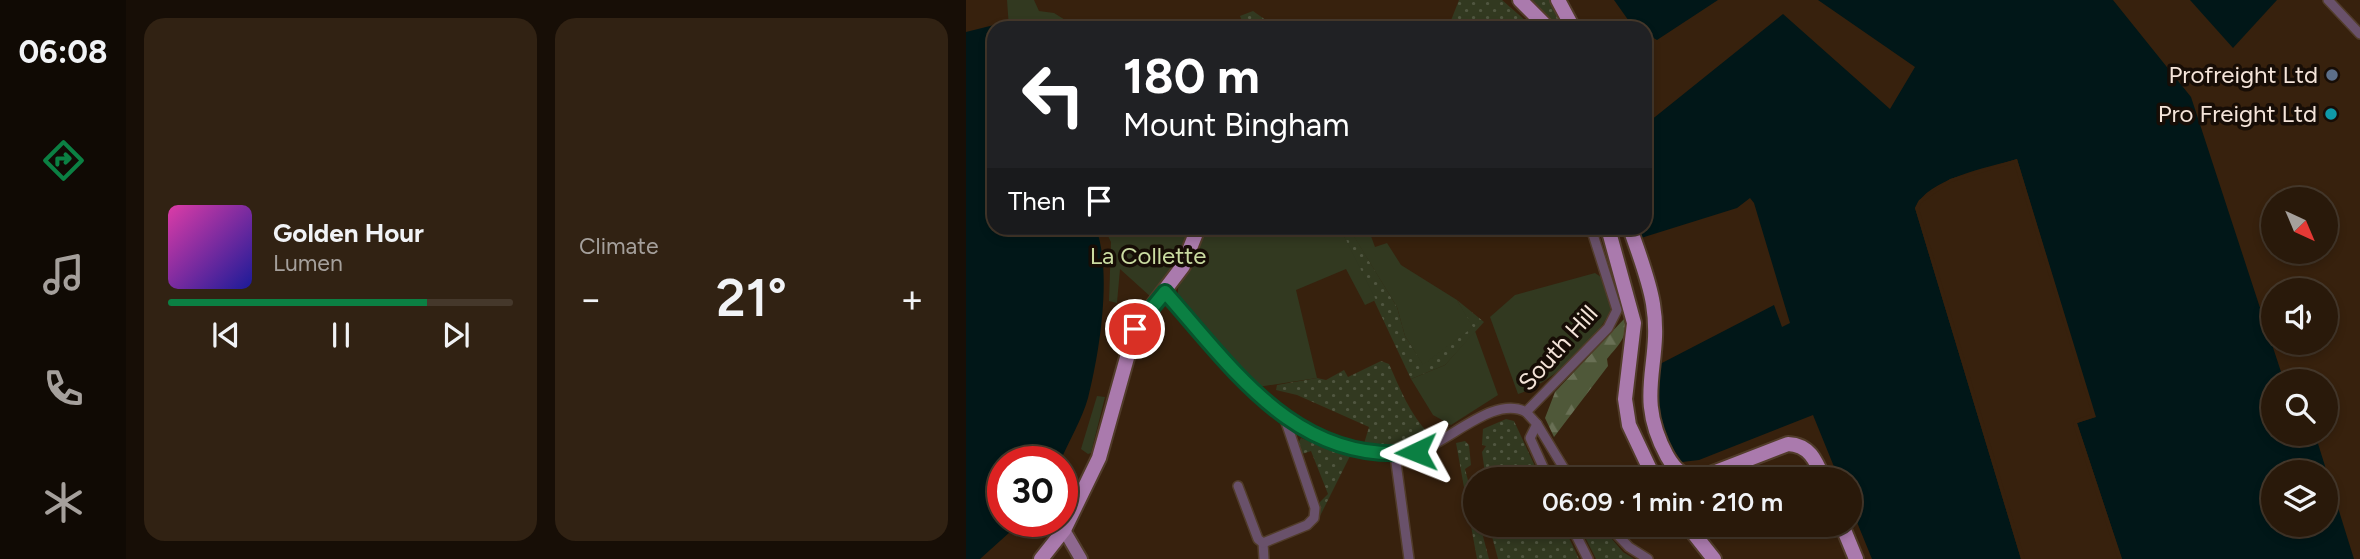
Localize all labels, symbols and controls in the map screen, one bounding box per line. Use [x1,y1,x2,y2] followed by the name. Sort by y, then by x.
[18,33,108,71] text: 06:08
[1123,46,1260,105] text: 180 m
[1008,49,1099,140] icon: left
[2168,60,2318,89] place label: Profreight Ltd
[2324,67,2340,83] marker: Profreight Ltd
[2158,99,2317,128] place label: Pro Freight Ltd
[1123,106,1349,144] text: Mount Bingham
[2323,106,2339,122] marker: Pro Freight Ltd
[39,136,88,185] icon: directions
[1080,182,1118,220] icon: arrive
[1008,185,1066,217] text: Then
[2261,187,2338,264] north arrow
[2261,187,2338,537] map controls
[273,217,424,249] text: Golden Hour
[579,232,658,260] text: Climate
[1090,241,1206,270] park label: La Collette
[273,249,343,277] text: Lumen
[39,250,88,299] icon: music
[716,267,787,329] text: 21°
[579,276,603,322] text: −
[900,276,924,322] text: +
[2261,278,2338,355] button: sound
[1105,299,1165,359] pin
[1512,299,1603,396] street label: South Hill
[1116,310,1154,348] icon: arrive
[207,316,245,354] icon: previous
[322,316,360,354] icon: pause
[437,316,475,354] icon: next
[39,364,88,413] icon: phone
[2261,369,2338,446] button: search
[1379,415,1453,489] position arrow
[987,446,1078,537] speed limit sign: 30
[2261,460,2338,537] button: layers
[39,478,88,527] icon: climate
[1542,486,1783,518] text: 06:09 · 1 min · 210 m

